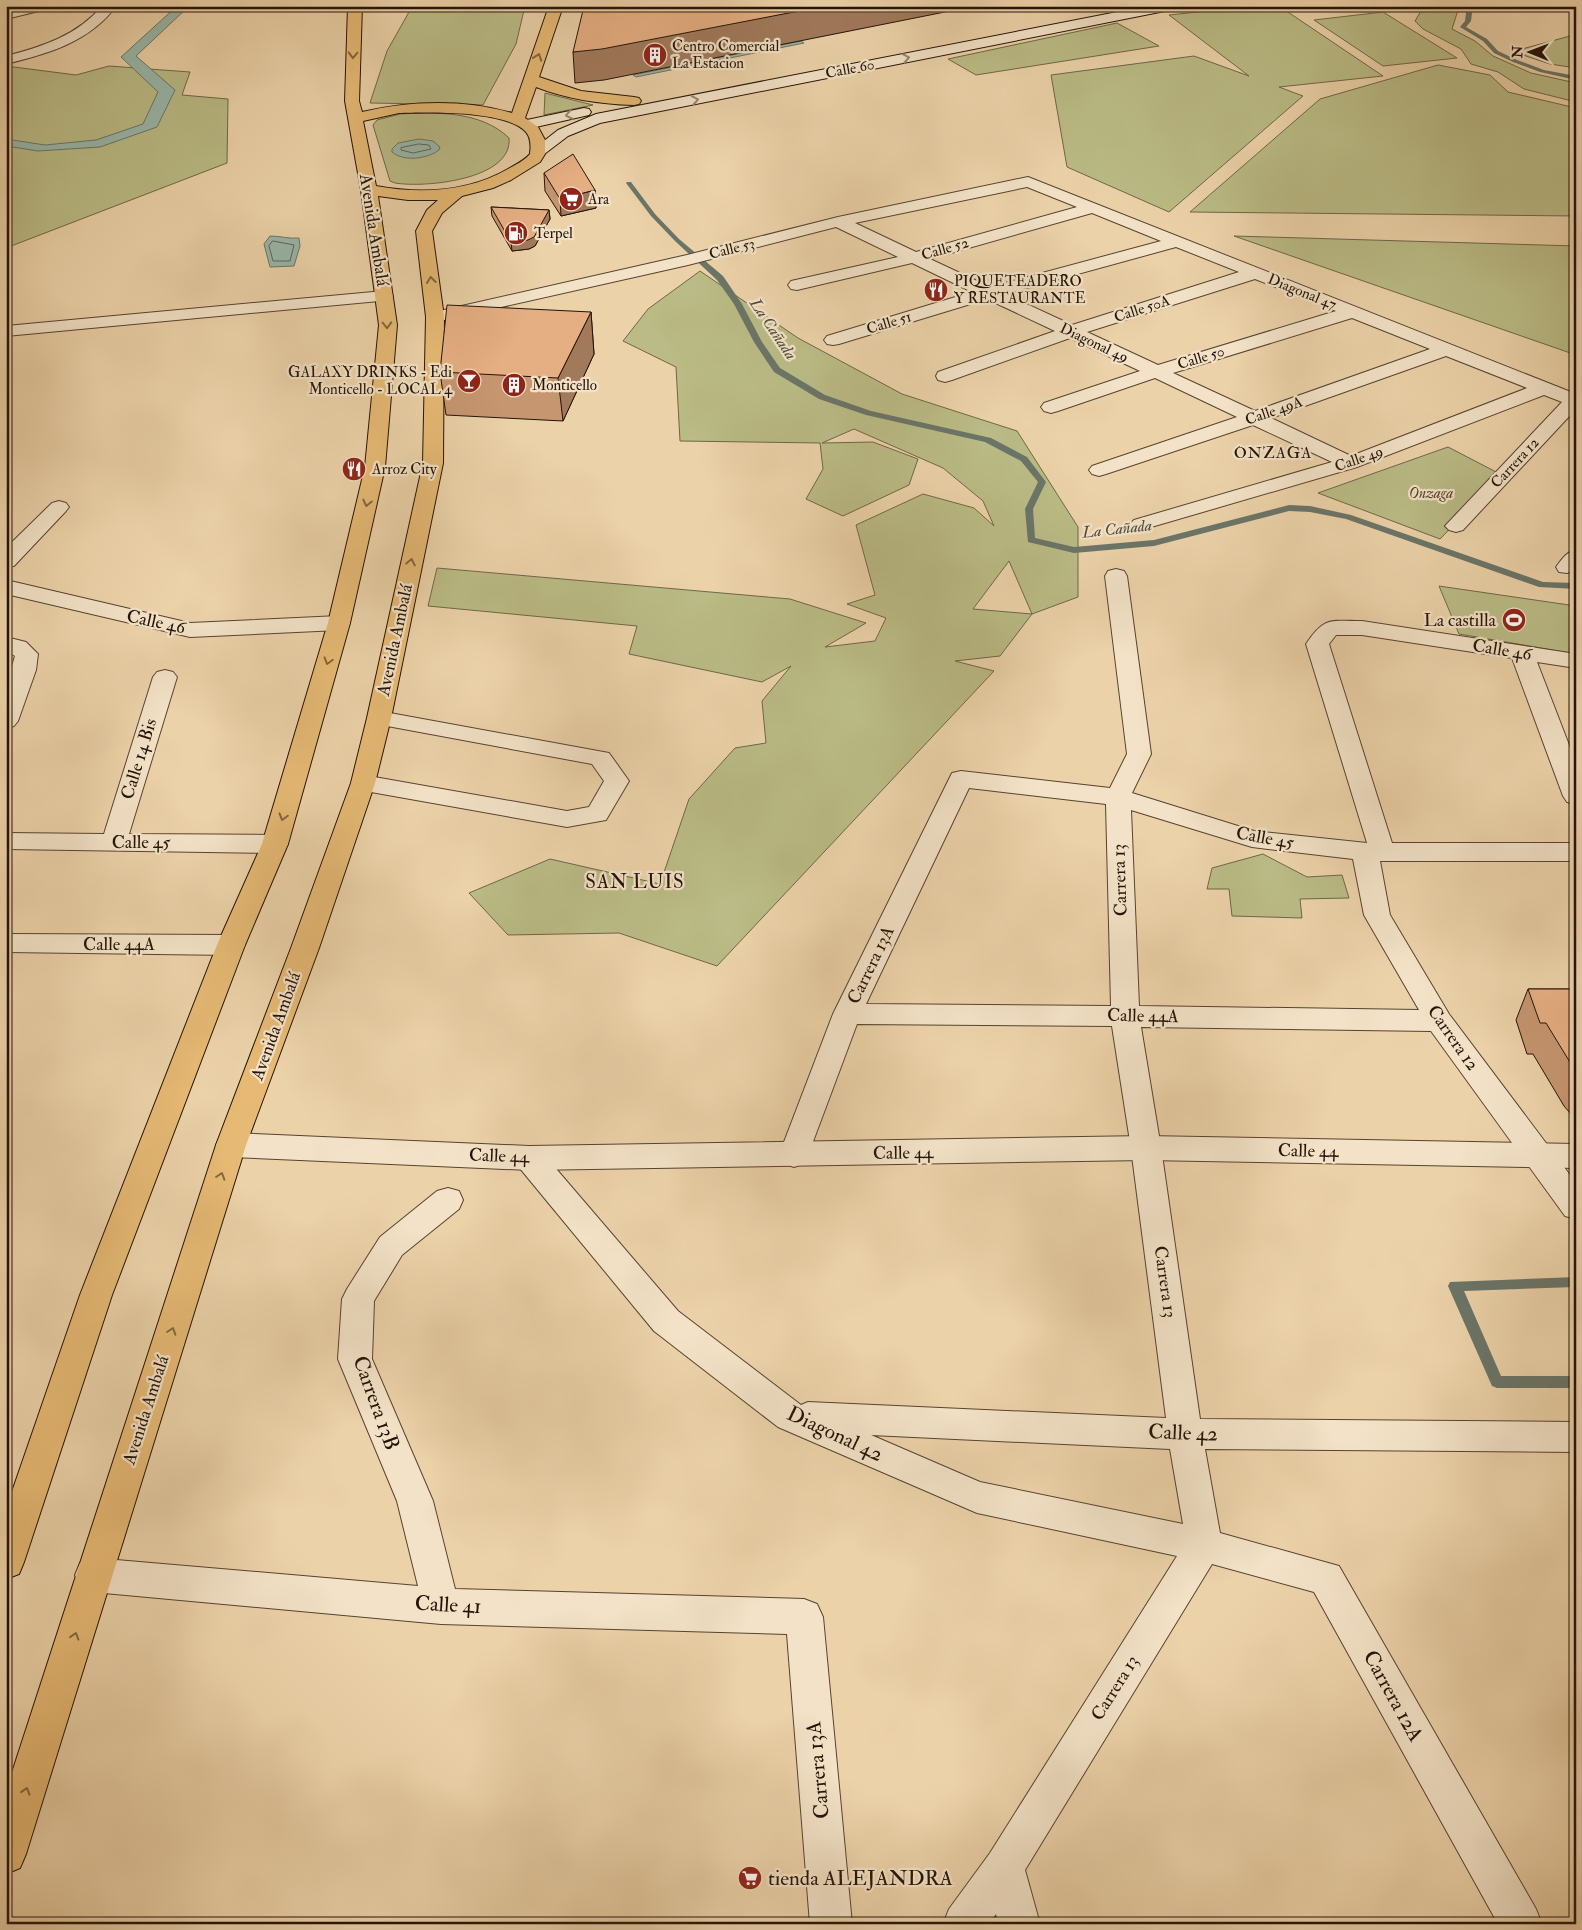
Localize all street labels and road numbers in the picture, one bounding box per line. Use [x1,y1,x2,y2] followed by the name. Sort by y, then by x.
[824,55,876,83] street label: Calle 60
[354,171,394,289] street label: Avenida Ambalá
[919,233,971,265] street label: Calle 52
[707,234,757,264] street label: Calle 53
[1265,270,1339,314] street label: Diagonal 47
[1112,291,1173,327] street label: Calle 50A
[864,307,914,339] street label: Calle 51
[1057,319,1131,367] street label: Diagonal 49
[1175,342,1227,374] street label: Calle 50
[1243,392,1306,430] street label: Calle 49A
[1487,433,1543,492] street label: Carrera 12
[1332,442,1386,476] street label: Calle 49
[372,581,418,699] street label: Avenida Ambalá
[124,605,189,640] street label: Calle 46
[1471,634,1534,666] street label: Calle 46
[116,716,162,802] street label: Calle 14 Bis
[1234,822,1296,854] street label: Calle 45
[112,831,170,854] street label: Calle 45
[1107,843,1133,917] street label: Carrera 13
[842,922,900,1008] street label: Carrera 13A
[83,933,155,956] street label: Calle 44A
[245,968,306,1084] street label: Avenida Ambalá
[1422,1001,1484,1075] street label: Carrera 12
[1107,1004,1180,1028] street label: Calle 44A
[1278,1139,1340,1163] street label: Calle 44
[873,1141,935,1165] street label: Calle 44
[468,1143,531,1169] street label: Calle 44
[1149,1244,1181,1320] street label: Carrera 13
[117,1352,175,1469] street label: Avenida Ambalá
[346,1352,406,1454] street label: Carrera 13B
[783,1400,887,1468] street label: Diagonal 42
[1148,1418,1218,1448] street label: Calle 42
[414,1590,482,1620] street label: Calle 41
[1357,1645,1429,1747] street label: Carrera 12A
[1086,1651,1144,1725] street label: Carrera 13
[800,1720,836,1820] street label: Carrera 13A

